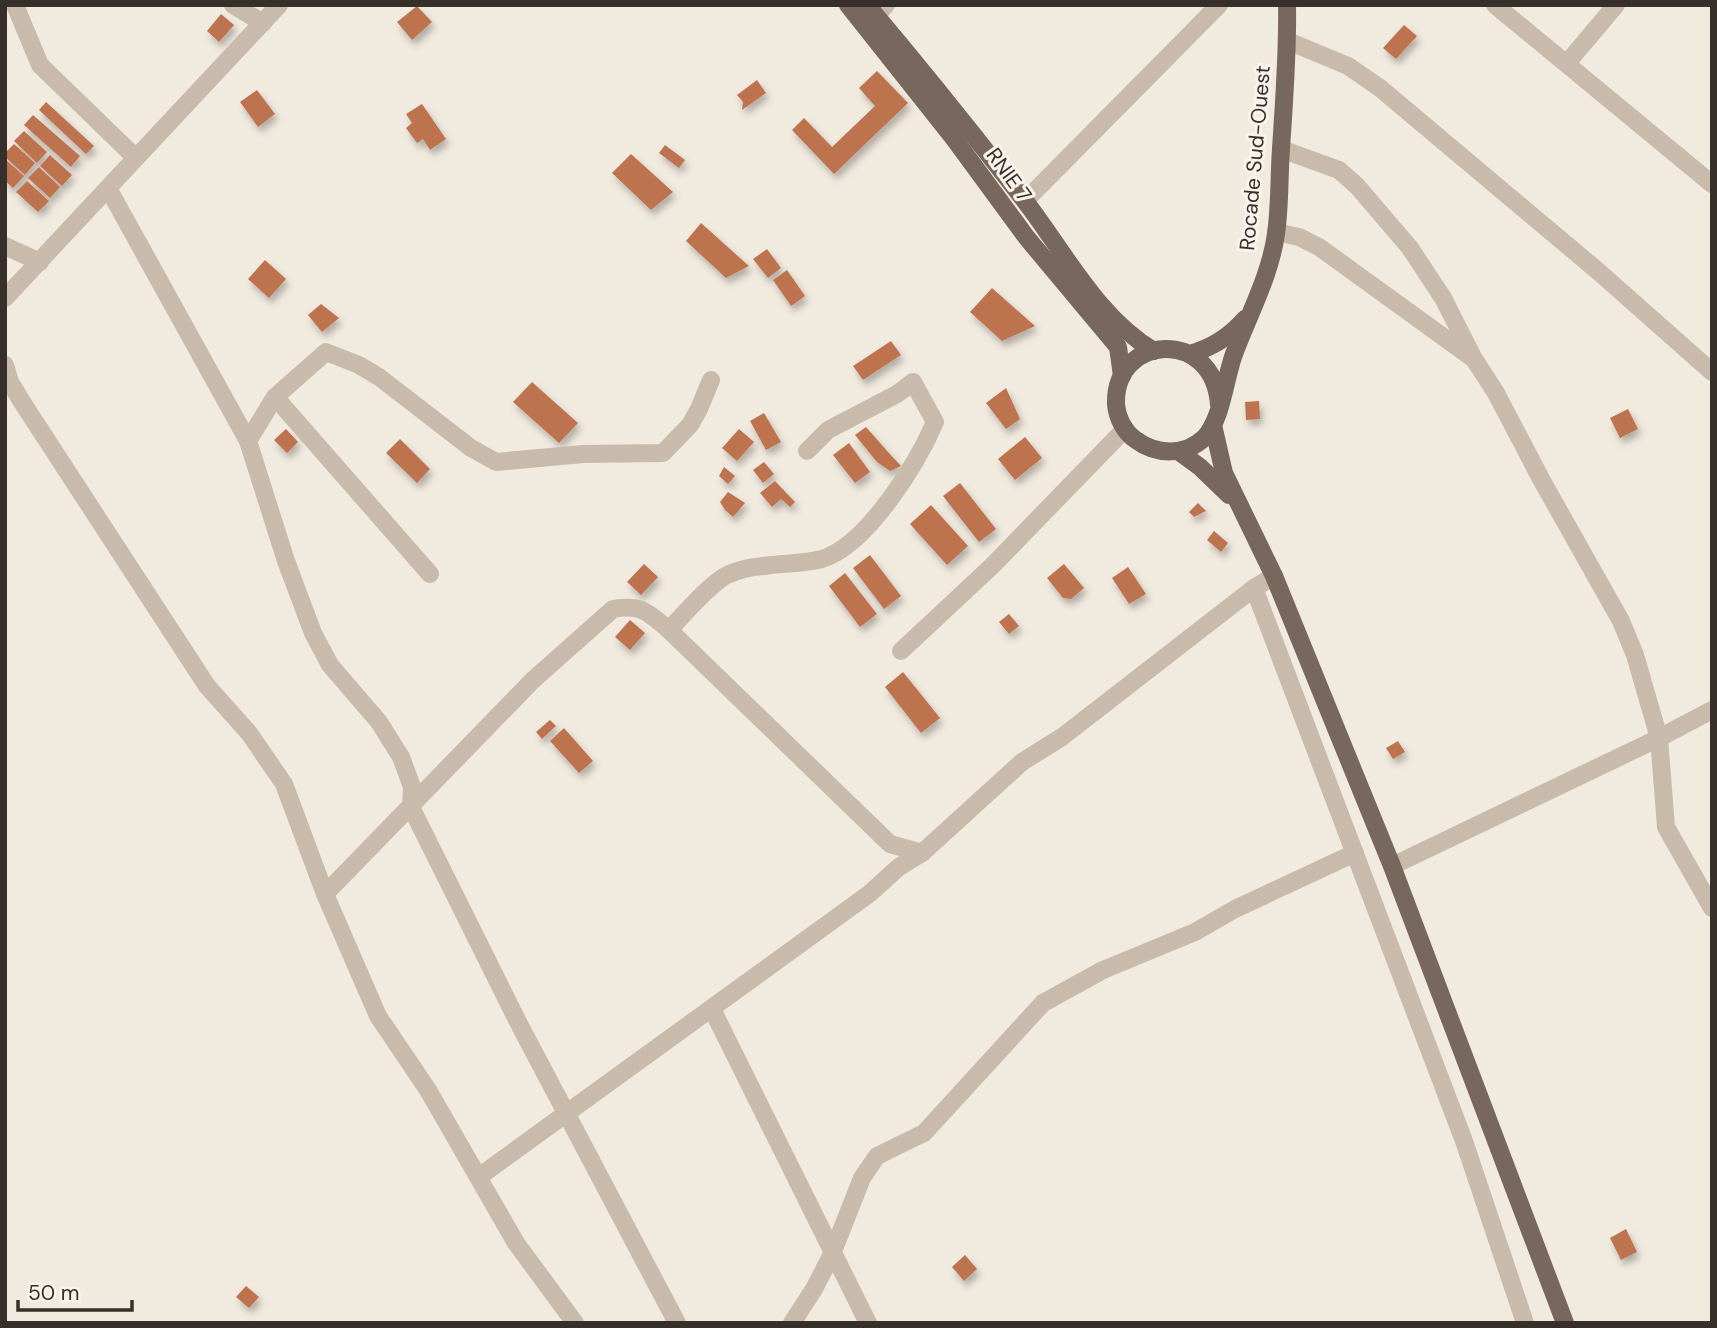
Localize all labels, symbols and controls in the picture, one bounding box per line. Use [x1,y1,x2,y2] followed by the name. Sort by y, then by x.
[1233,64,1277,252] street label: Rocade Sud-Ouest
[980,142,1038,208] street label: RNIE 7
[18,1268,131,1312] scale bar
[28,1279,79,1307] text: 50 m

